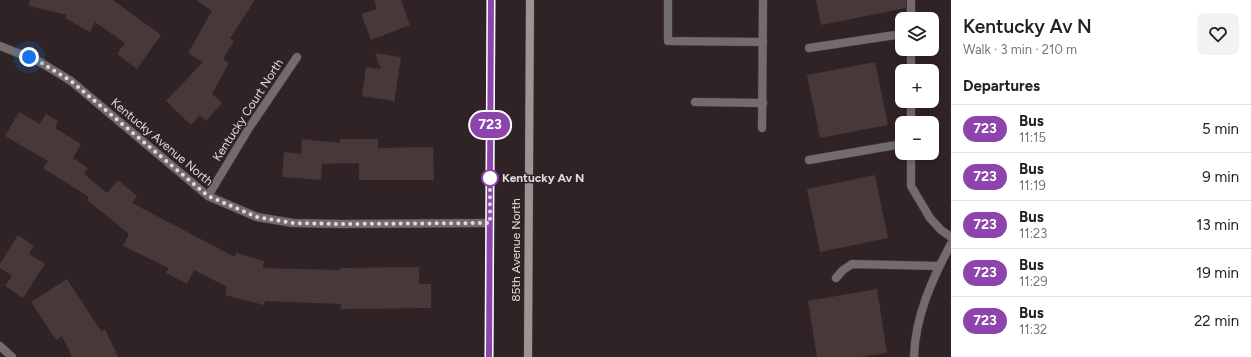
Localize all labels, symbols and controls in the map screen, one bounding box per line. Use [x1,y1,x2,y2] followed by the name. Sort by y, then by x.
[895,12,939,160] map controls
[895,12,939,56] button: layers
[1197,13,1239,55] button: heart
[963,15,1092,38] text: Kentucky Av N
[963,42,1077,57] text: Walk · 3 min · 210 m
[19,47,39,67] your location
[210,56,286,164] street label: Kentucky Court North
[895,64,939,108] button: +
[963,77,1040,95] text: Departures
[108,95,216,189] street label: Kentucky Avenue North
[467,112,513,138] line badge: 723
[1019,112,1044,130] text: Bus
[478,116,502,133] text: 723
[895,116,939,160] button: −
[973,120,997,137] text: 723
[1202,120,1239,138] text: 5 min
[1019,130,1046,145] text: 11:15
[1019,160,1044,178] text: Bus
[973,168,997,185] text: 723
[1202,168,1239,186] text: 9 min
[481,169,499,187] marker: Kentucky Av N
[502,171,584,185] place label: Kentucky Av N
[1019,178,1046,193] text: 11:19
[509,198,523,302] street label: 85th Avenue North
[1019,208,1044,226] text: Bus
[973,216,997,233] text: 723
[1196,216,1239,234] text: 13 min
[1019,226,1047,241] text: 11:23
[1019,256,1044,274] text: Bus
[973,264,997,281] text: 723
[1196,264,1239,282] text: 19 min
[1019,274,1048,289] text: 11:29
[1019,304,1044,322] text: Bus
[973,312,997,329] text: 723
[1194,312,1239,330] text: 22 min
[1019,322,1047,337] text: 11:32

